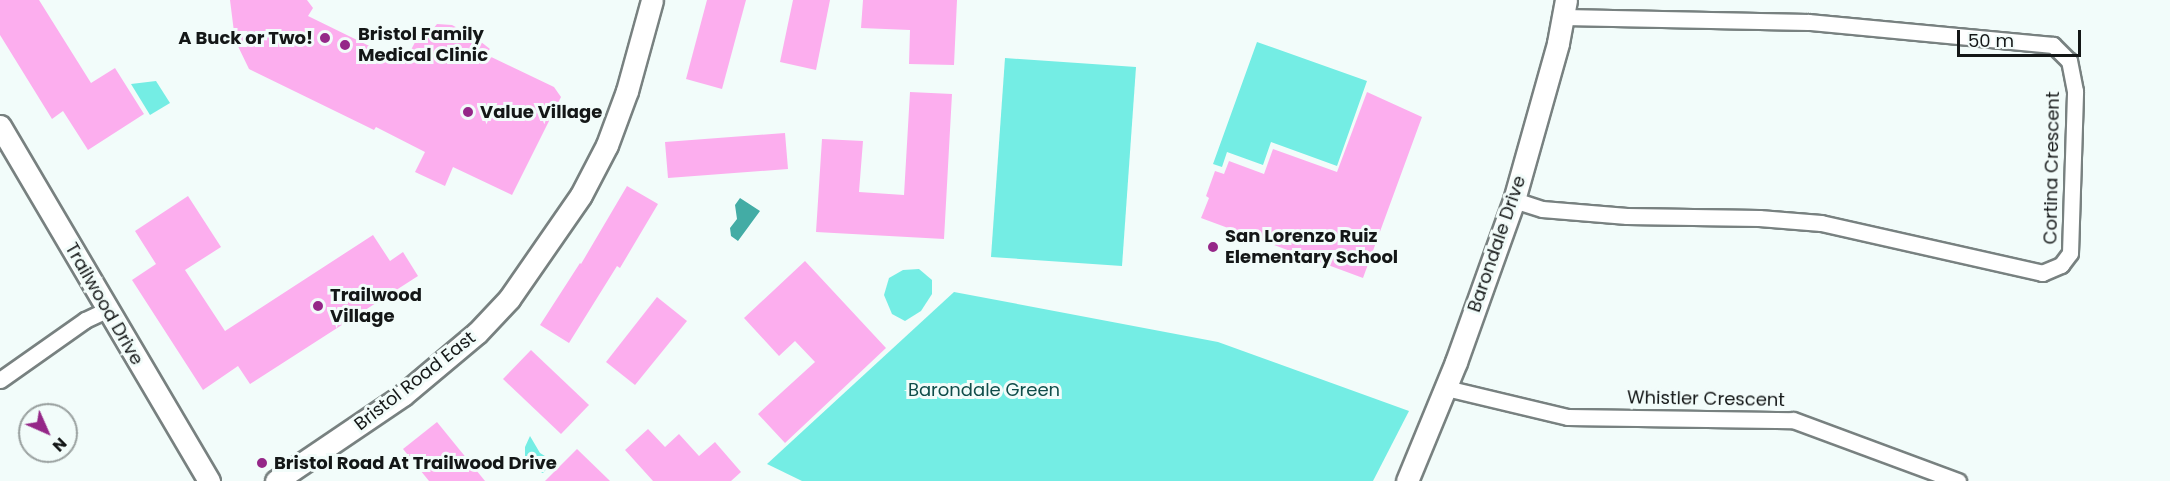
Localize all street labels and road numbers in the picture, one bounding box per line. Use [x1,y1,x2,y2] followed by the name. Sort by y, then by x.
[2040,91,2064,245] street label: Cortina Crescent
[1464,173,1530,315] street label: Barondale Drive
[60,239,148,369] street label: Trailwood Drive
[350,327,480,435] street label: Bristol Road East
[1627,387,1785,411] street label: Whistler Crescent

